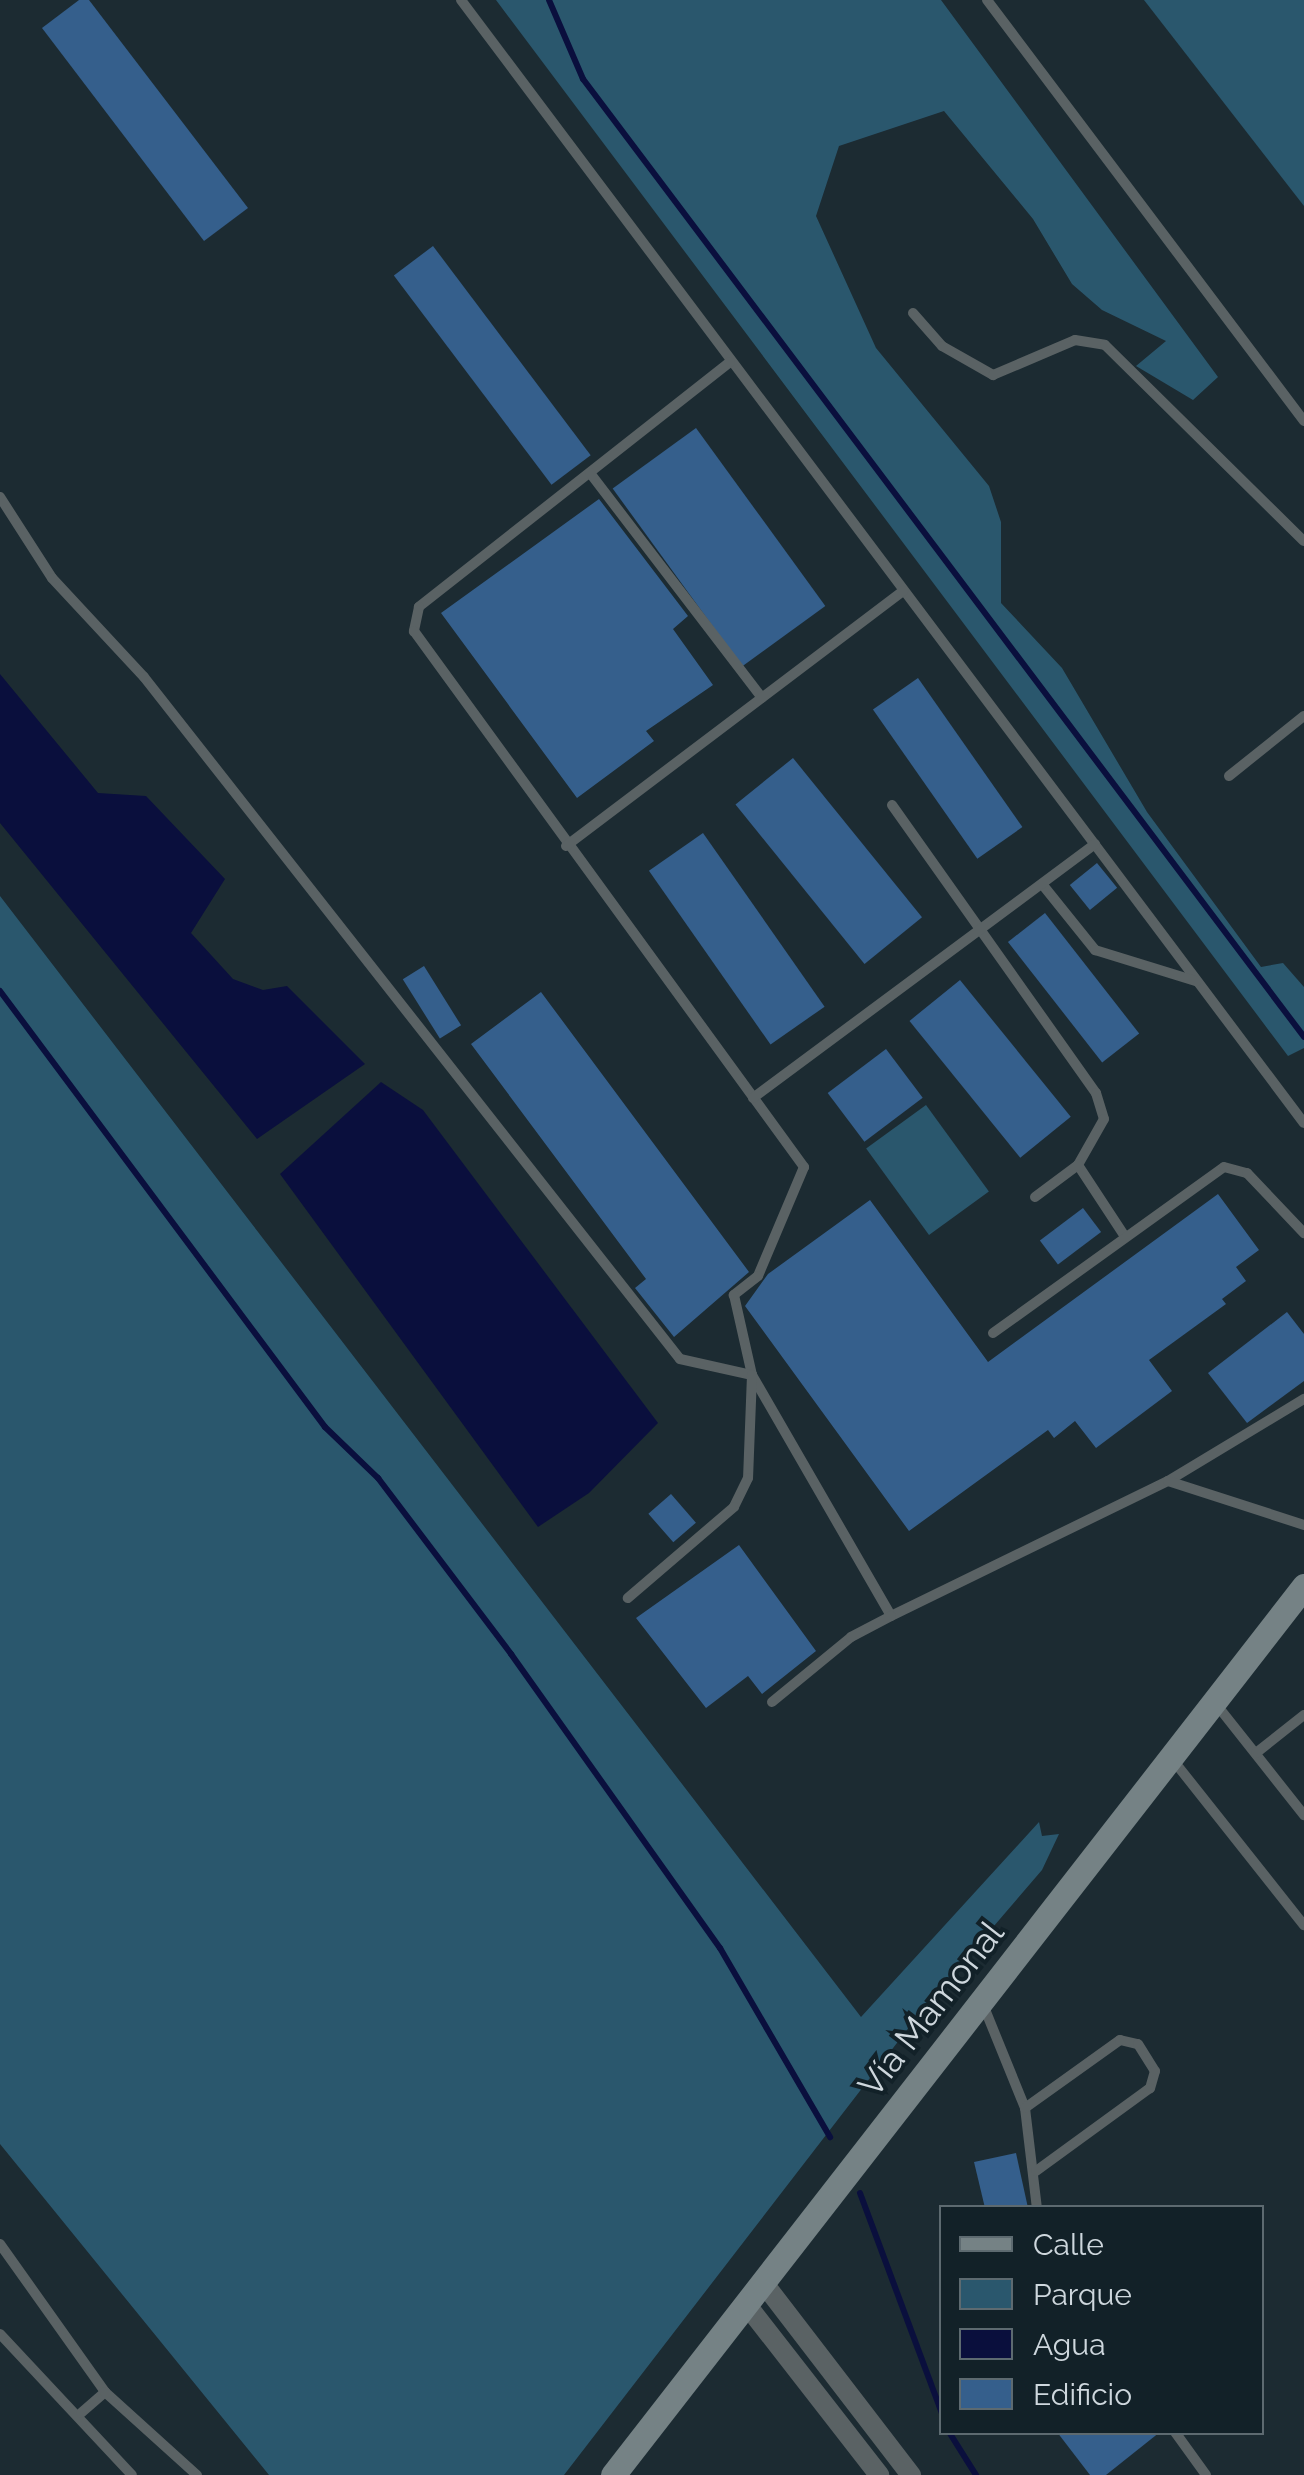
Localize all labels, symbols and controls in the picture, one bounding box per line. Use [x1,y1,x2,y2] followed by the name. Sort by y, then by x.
[850,1913,1012,2105] street label: Vía Mamonal
[939,2205,1264,2435] legend
[1033,2227,1104,2262] text: Calle
[1033,2277,1132,2312] text: Parque
[1033,2327,1106,2362] text: Agua
[1033,2377,1132,2412] text: Edificio

